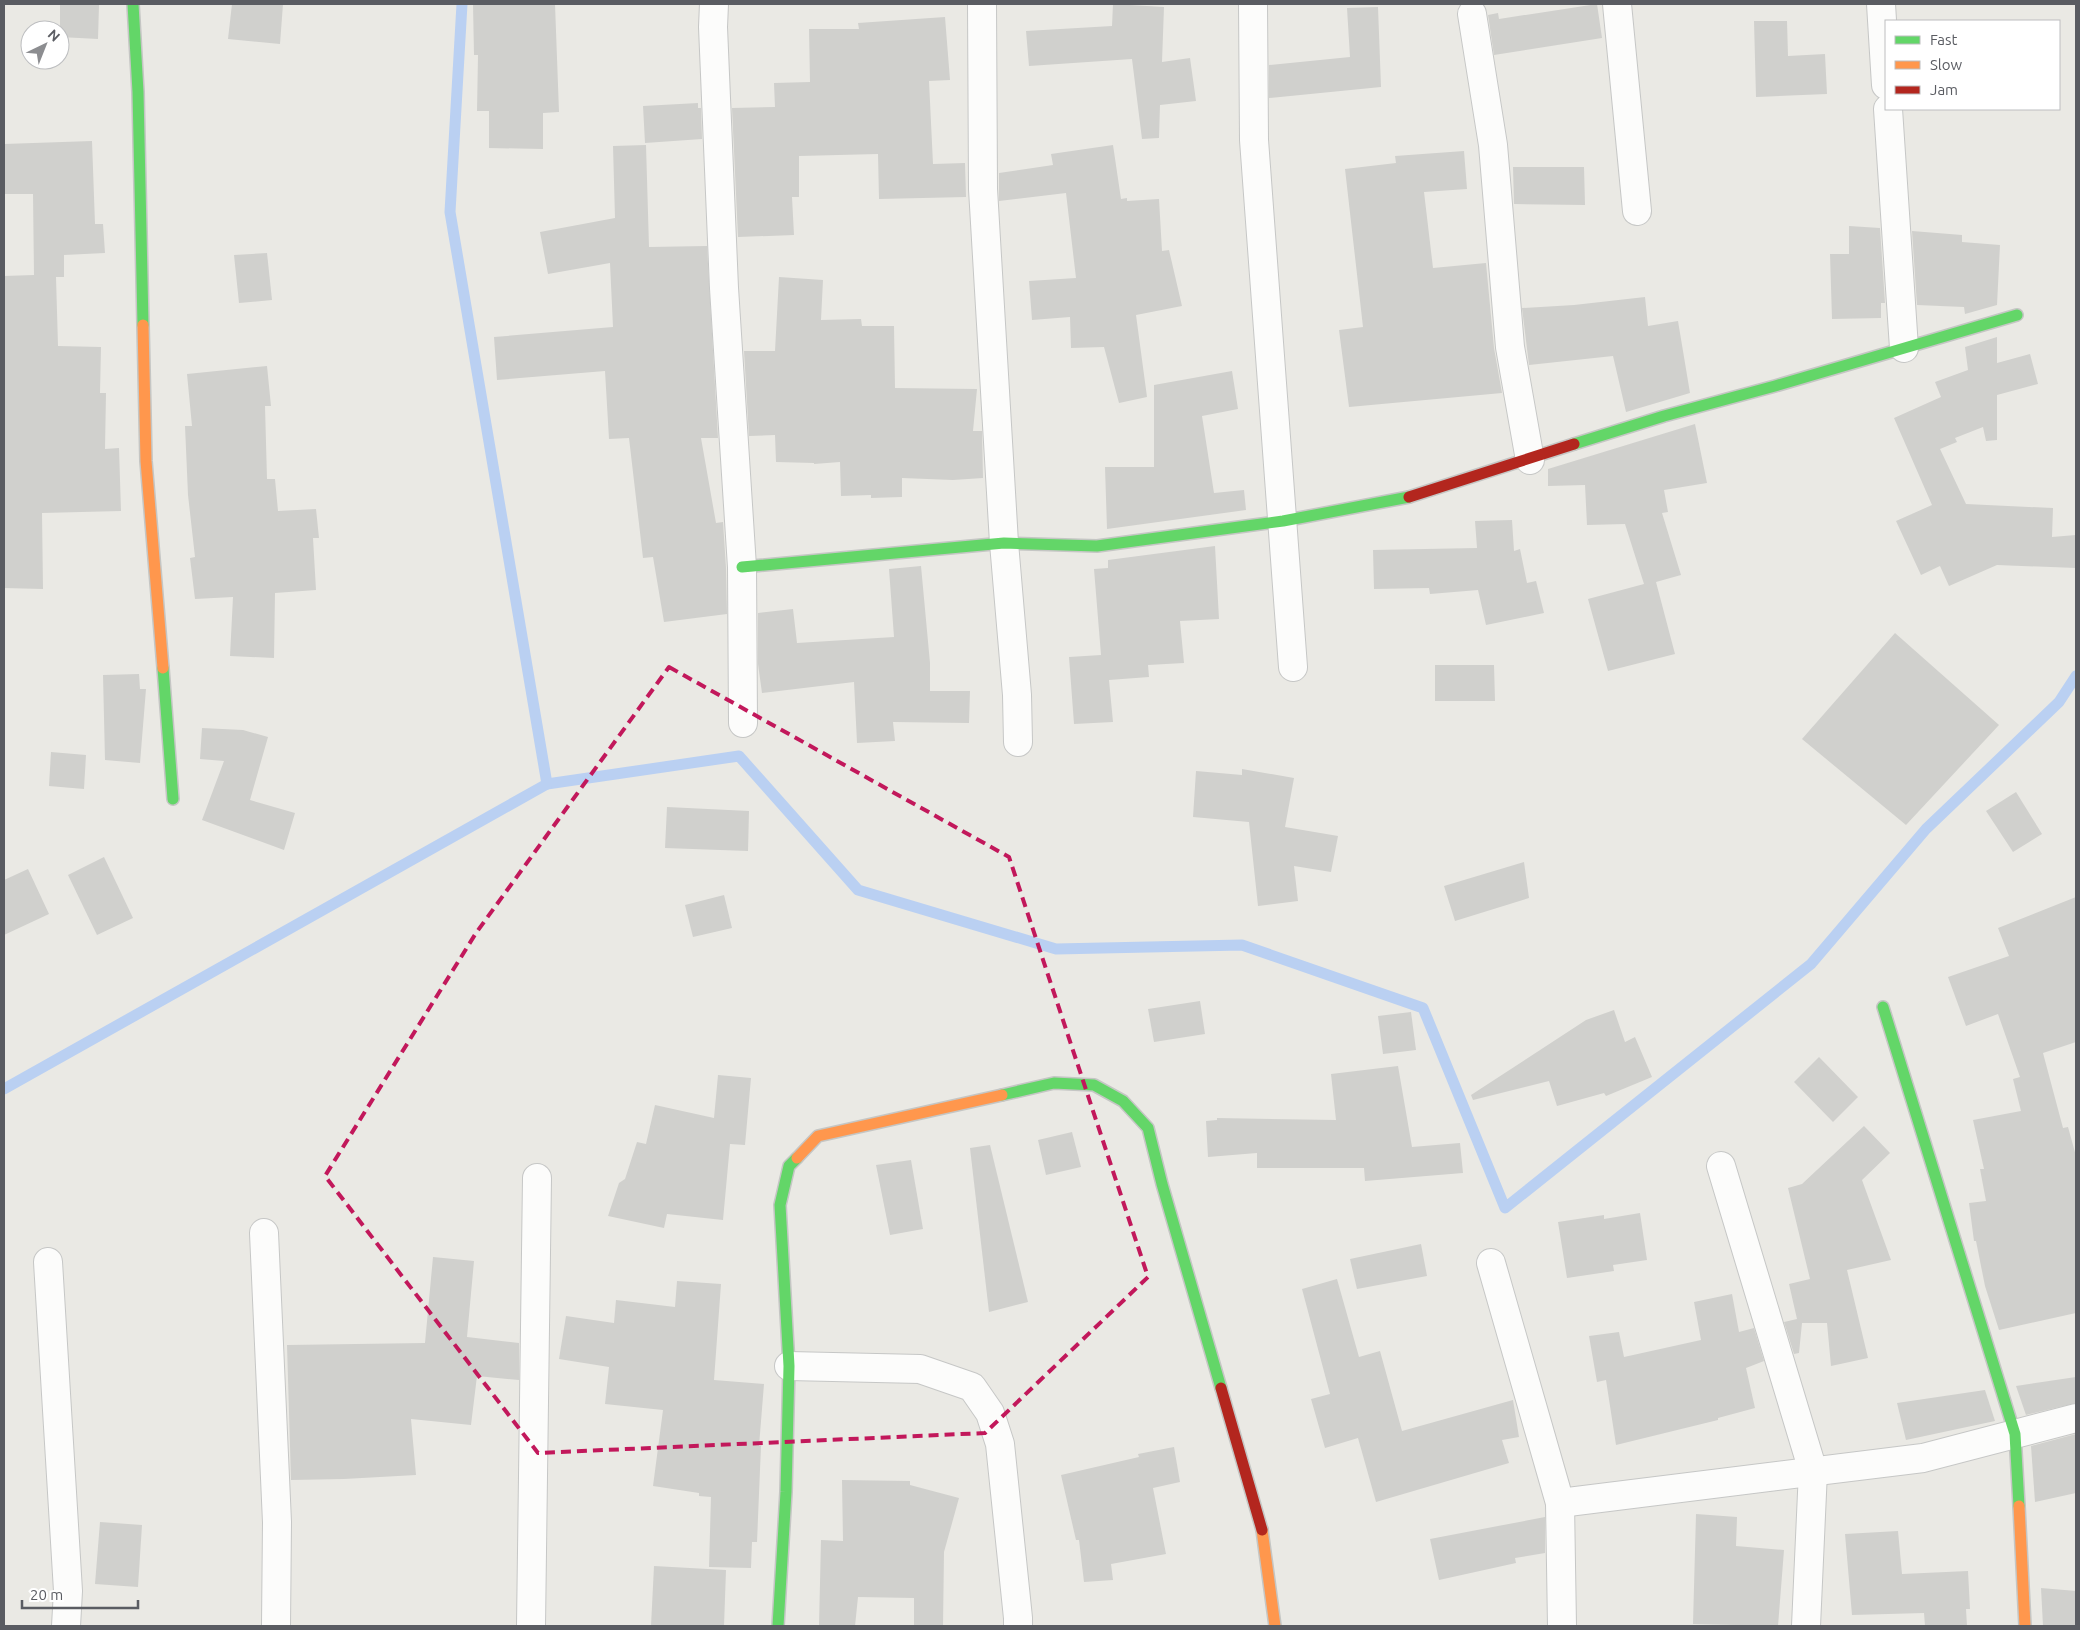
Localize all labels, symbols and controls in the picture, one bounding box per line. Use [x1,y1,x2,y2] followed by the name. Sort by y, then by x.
[20,20,70,70] north arrow
[1885,20,2060,110] legend
[45,26,63,45] text: N
[1930,31,1958,48] text: Fast
[1930,56,1963,73] text: Slow
[1930,81,1958,98] text: Jam
[22,1578,139,1610] scale bar
[30,1586,63,1603] text: 20 m

